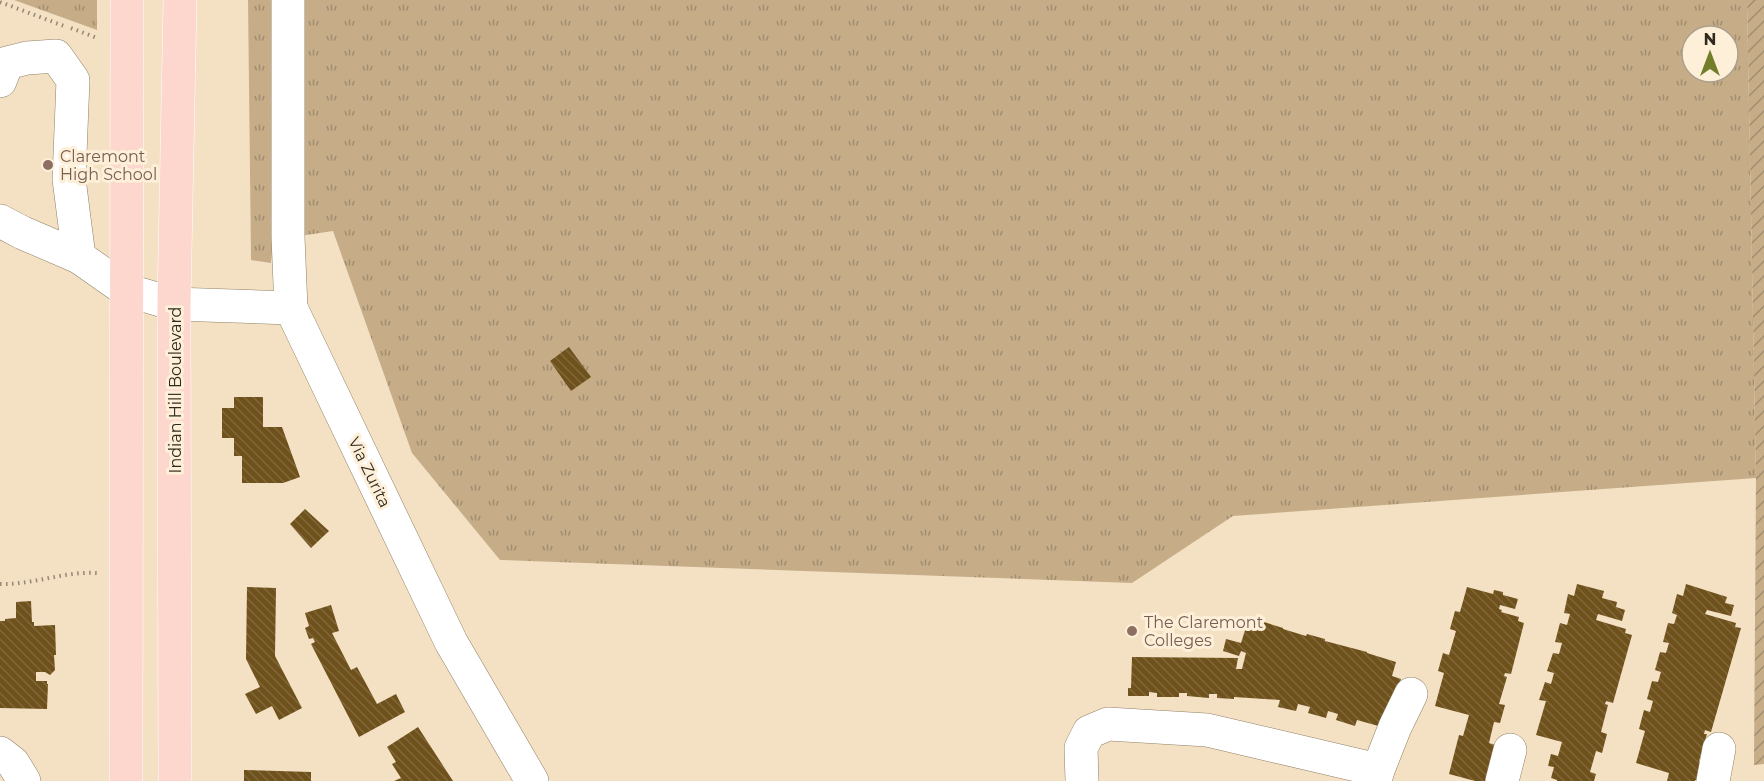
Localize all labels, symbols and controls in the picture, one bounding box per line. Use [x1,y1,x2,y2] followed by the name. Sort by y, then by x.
[1680,24,1740,84] north arrow
[1704,30,1716,49] text: N
[60,147,157,184] place label: Claremont High School
[41,158,55,172] marker: Claremont High School
[166,307,185,473] street label: Indian Hill Boulevard
[344,434,395,511] street label: Via Zurita
[1144,613,1264,650] place label: The Claremont Colleges
[1125,624,1139,638] marker: The Claremont Colleges

